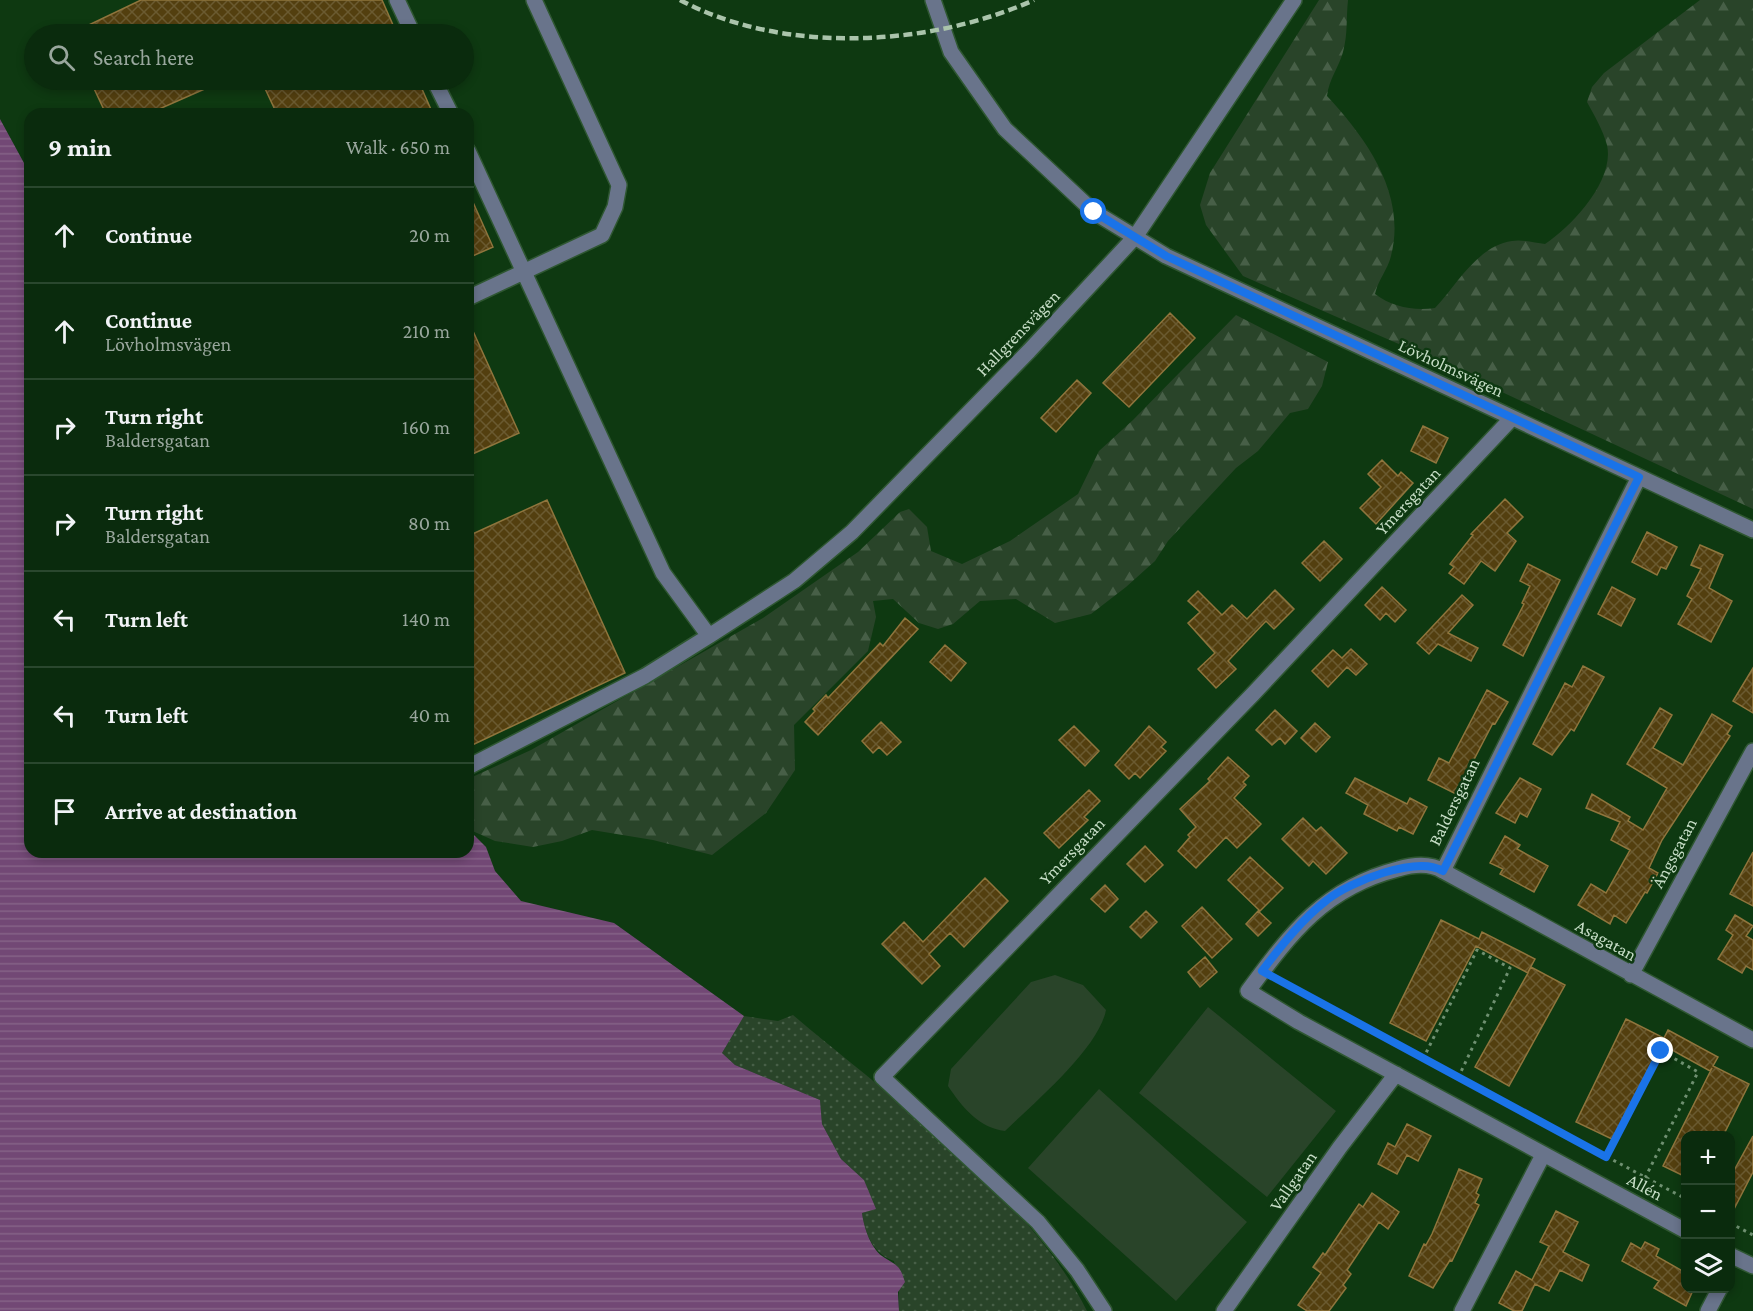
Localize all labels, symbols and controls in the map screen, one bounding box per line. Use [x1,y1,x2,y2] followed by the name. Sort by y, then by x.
[24,24,474,90] search box
[45,41,78,74] icon: search
[93,45,194,70] text: Search here
[48,133,112,162] text: 9 min
[346,136,450,158] text: Walk · 650 m
[1080,198,1106,224] route start
[48,219,81,252] icon: ahead
[105,223,192,248] text: Continue
[409,224,450,246] text: 20 m
[972,286,1064,380] street label: Hallgrensvägen
[105,308,192,333] text: Continue
[48,315,81,348] icon: ahead
[403,320,450,342] text: 210 m
[105,333,231,355] text: Lövholmsvägen
[1395,335,1507,401] street label: Lövholmsvägen
[105,404,203,429] text: Turn right
[48,411,81,444] icon: right
[402,416,450,438] text: 160 m
[105,429,210,451] text: Baldersgatan
[1372,463,1445,539] street label: Ymersgatan
[105,500,203,525] text: Turn right
[48,507,81,540] icon: right
[408,512,450,534] text: 80 m
[105,525,210,547] text: Baldersgatan
[48,603,81,636] icon: left
[105,607,188,632] text: Turn left
[402,608,450,630] text: 140 m
[48,699,81,732] icon: left
[105,703,188,728] text: Turn left
[409,704,450,726] text: 40 m
[1424,755,1484,849] street label: Baldersgatan
[48,795,81,828] icon: arrive
[105,799,297,824] text: Arrive at destination
[1035,813,1109,889] street label: Ymersgatan
[1647,814,1701,891] street label: Ängsgatan
[1572,915,1640,965] street label: Asagatan
[1647,1037,1673,1063] route end
[1681,1131,1735,1293] map controls
[1681,1131,1735,1185] button: +
[1265,1147,1321,1215] street label: Vallgatan
[1624,1169,1666,1205] street label: Allén
[1681,1185,1735,1239] button: −
[1681,1239,1735,1293] button: layers

